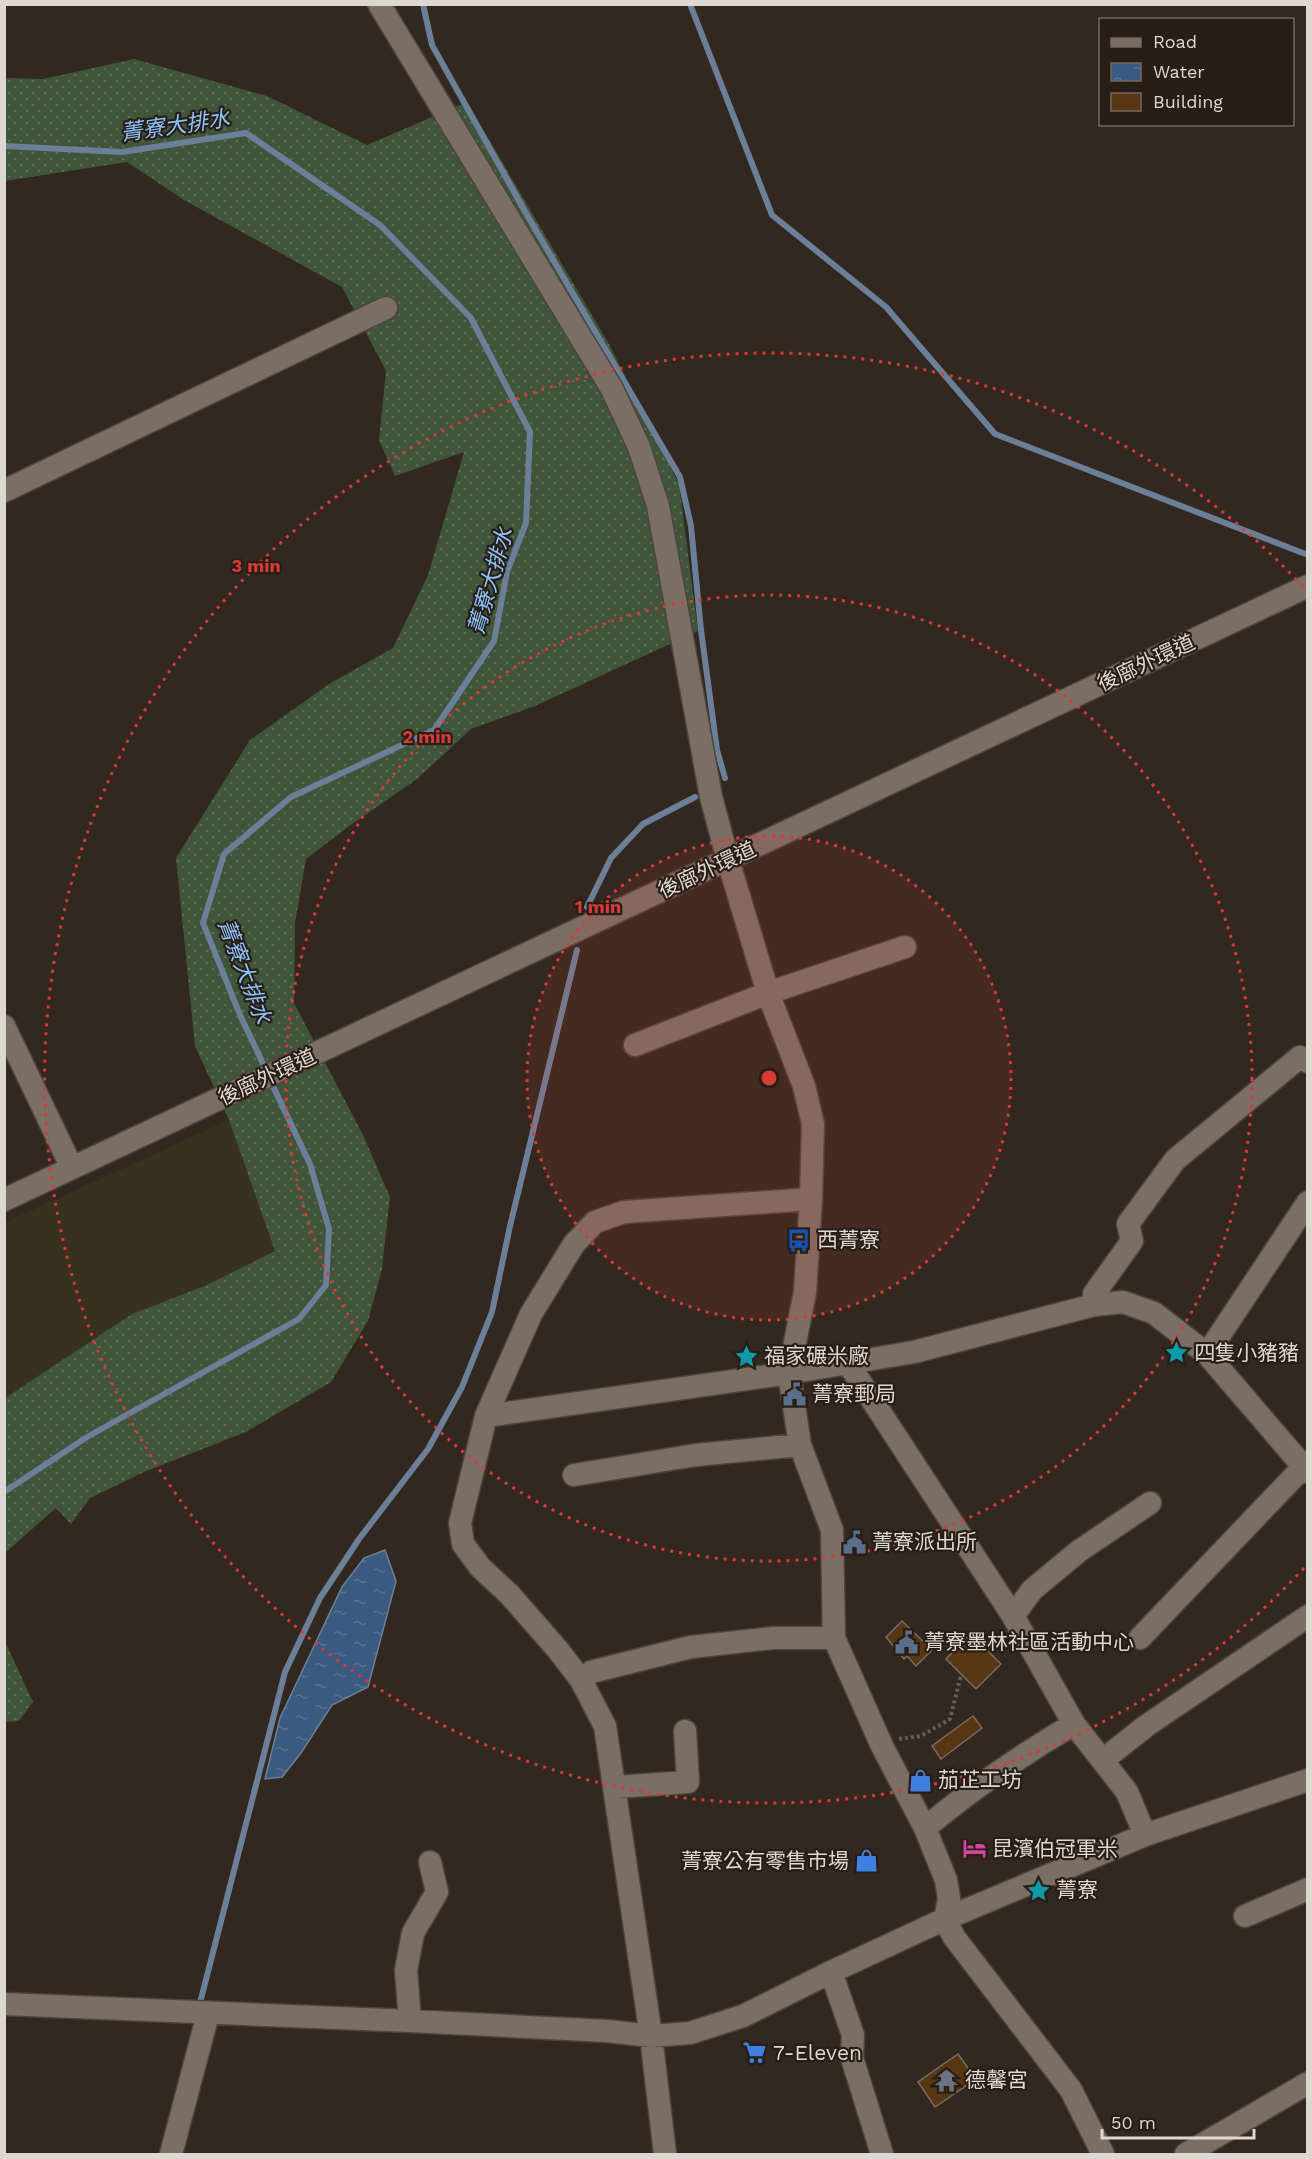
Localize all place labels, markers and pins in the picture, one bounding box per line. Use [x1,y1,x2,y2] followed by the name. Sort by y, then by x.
[759,1068,779,1088] centre of rings
[786,1227,812,1253] bus stop icon: 西菁寮
[817,1227,880,1252] place label: 西菁寮
[1163,1340,1189,1366] place icon: 四隻小豬豬
[1194,1340,1299,1365] place label: 四隻小豬豬
[733,1343,759,1369] place icon: 福家碾米廠
[764,1343,869,1368] place label: 福家碾米廠
[781,1381,807,1407] public building icon: 菁寮郵局
[812,1381,896,1406] place label: 菁寮郵局
[841,1529,867,1555] public building icon: 菁寮派出所
[872,1529,977,1554] place label: 菁寮派出所
[893,1629,919,1655] public building icon: 菁寮墨林社區活動中心
[924,1629,1134,1654] place label: 菁寮墨林社區活動中心
[907,1767,933,1793] shop icon: 茄芷工坊
[938,1767,1022,1792] place label: 茄芷工坊
[961,1836,987,1862] hotel icon: 昆濱伯冠軍米
[992,1836,1118,1861] place label: 昆濱伯冠軍米
[681,1848,849,1873] place label: 菁寮公有零售市場
[854,1848,880,1874] shop icon: 菁寮公有零售市場
[1025,1877,1051,1903] place icon: 菁寮
[1056,1877,1098,1902] place label: 菁寮
[742,2040,768,2066] supermarket icon: 7-Eleven
[773,2040,862,2065] place label: 7-Eleven
[934,2067,960,2093] temple icon: 德馨宮
[965,2067,1028,2092] place label: 德馨宮

